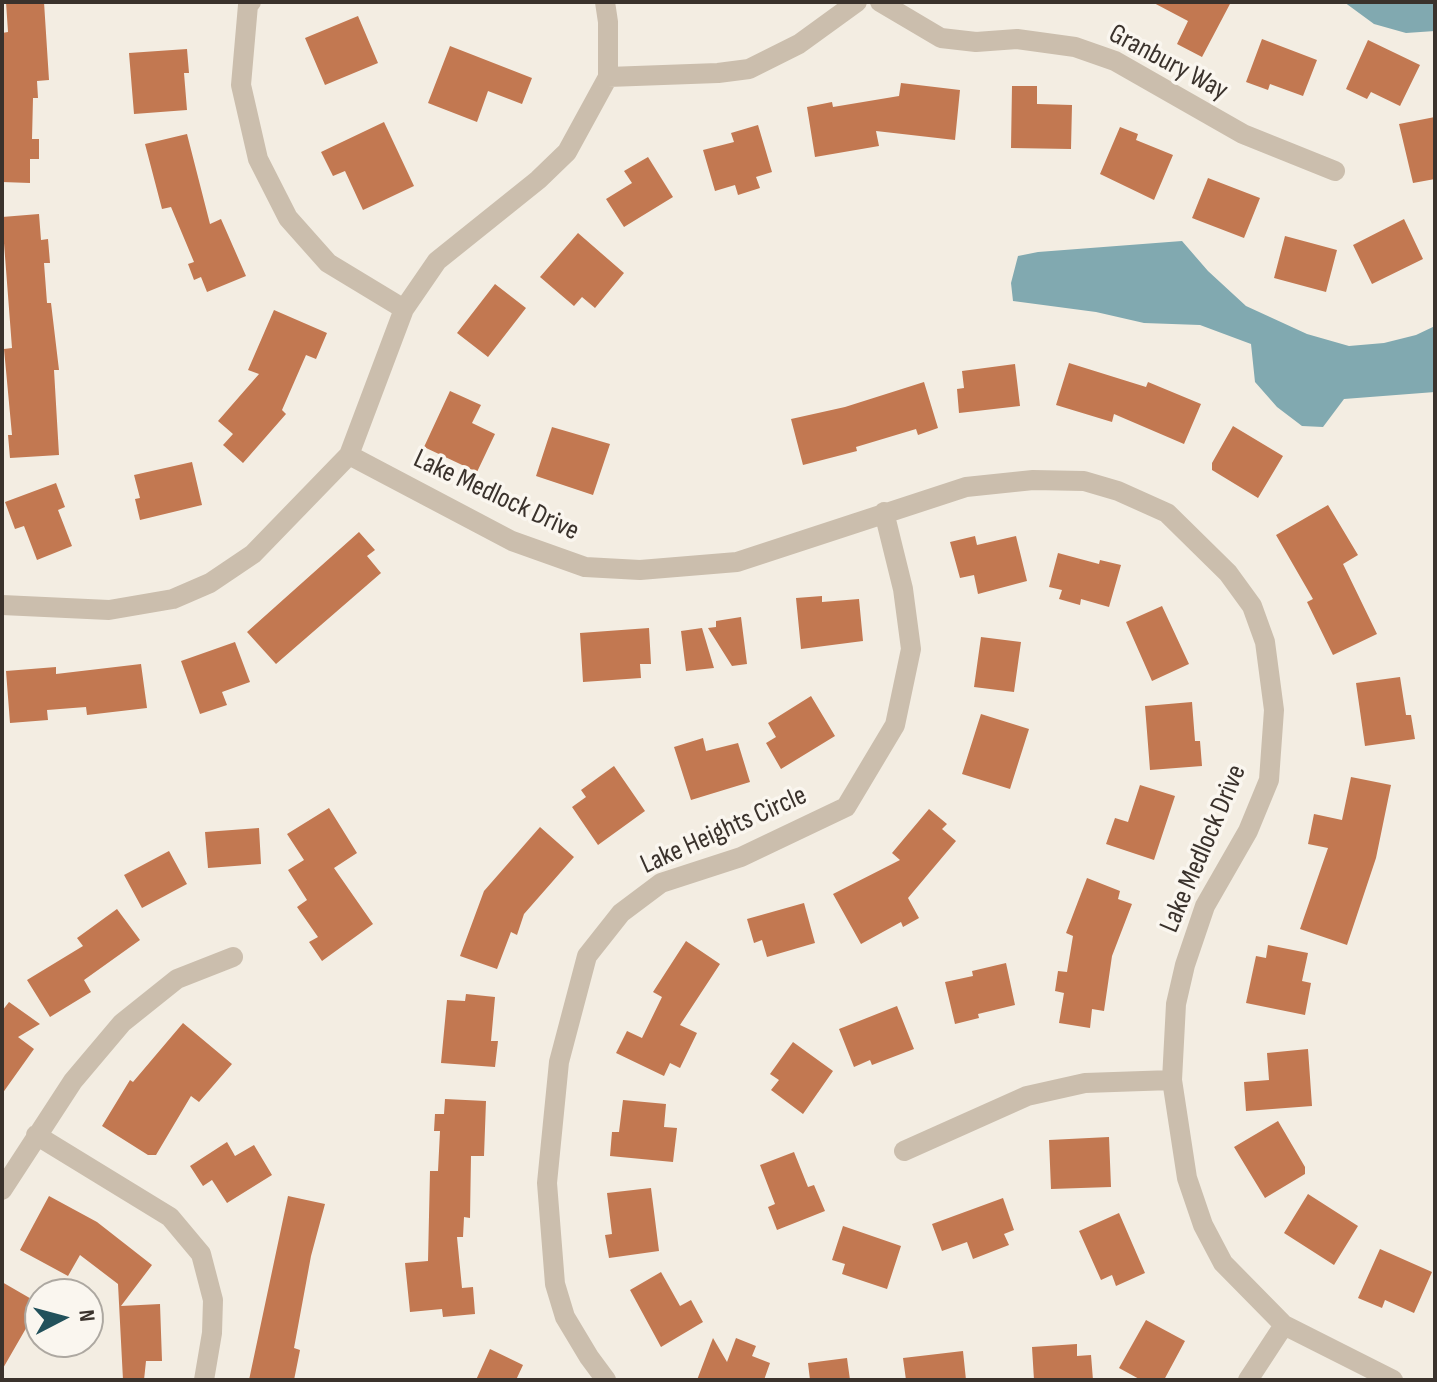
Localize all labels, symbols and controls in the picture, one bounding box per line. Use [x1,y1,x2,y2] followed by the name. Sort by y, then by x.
[1103,18,1233,108] street label: Granbury Way
[408,443,584,549] street label: Lake Medlock Drive
[1154,760,1254,938] street label: Lake Medlock Drive
[636,779,812,883] street label: Lake Heights Circle
[24,1278,104,1358] north arrow
[72,1308,100,1323] text: N

